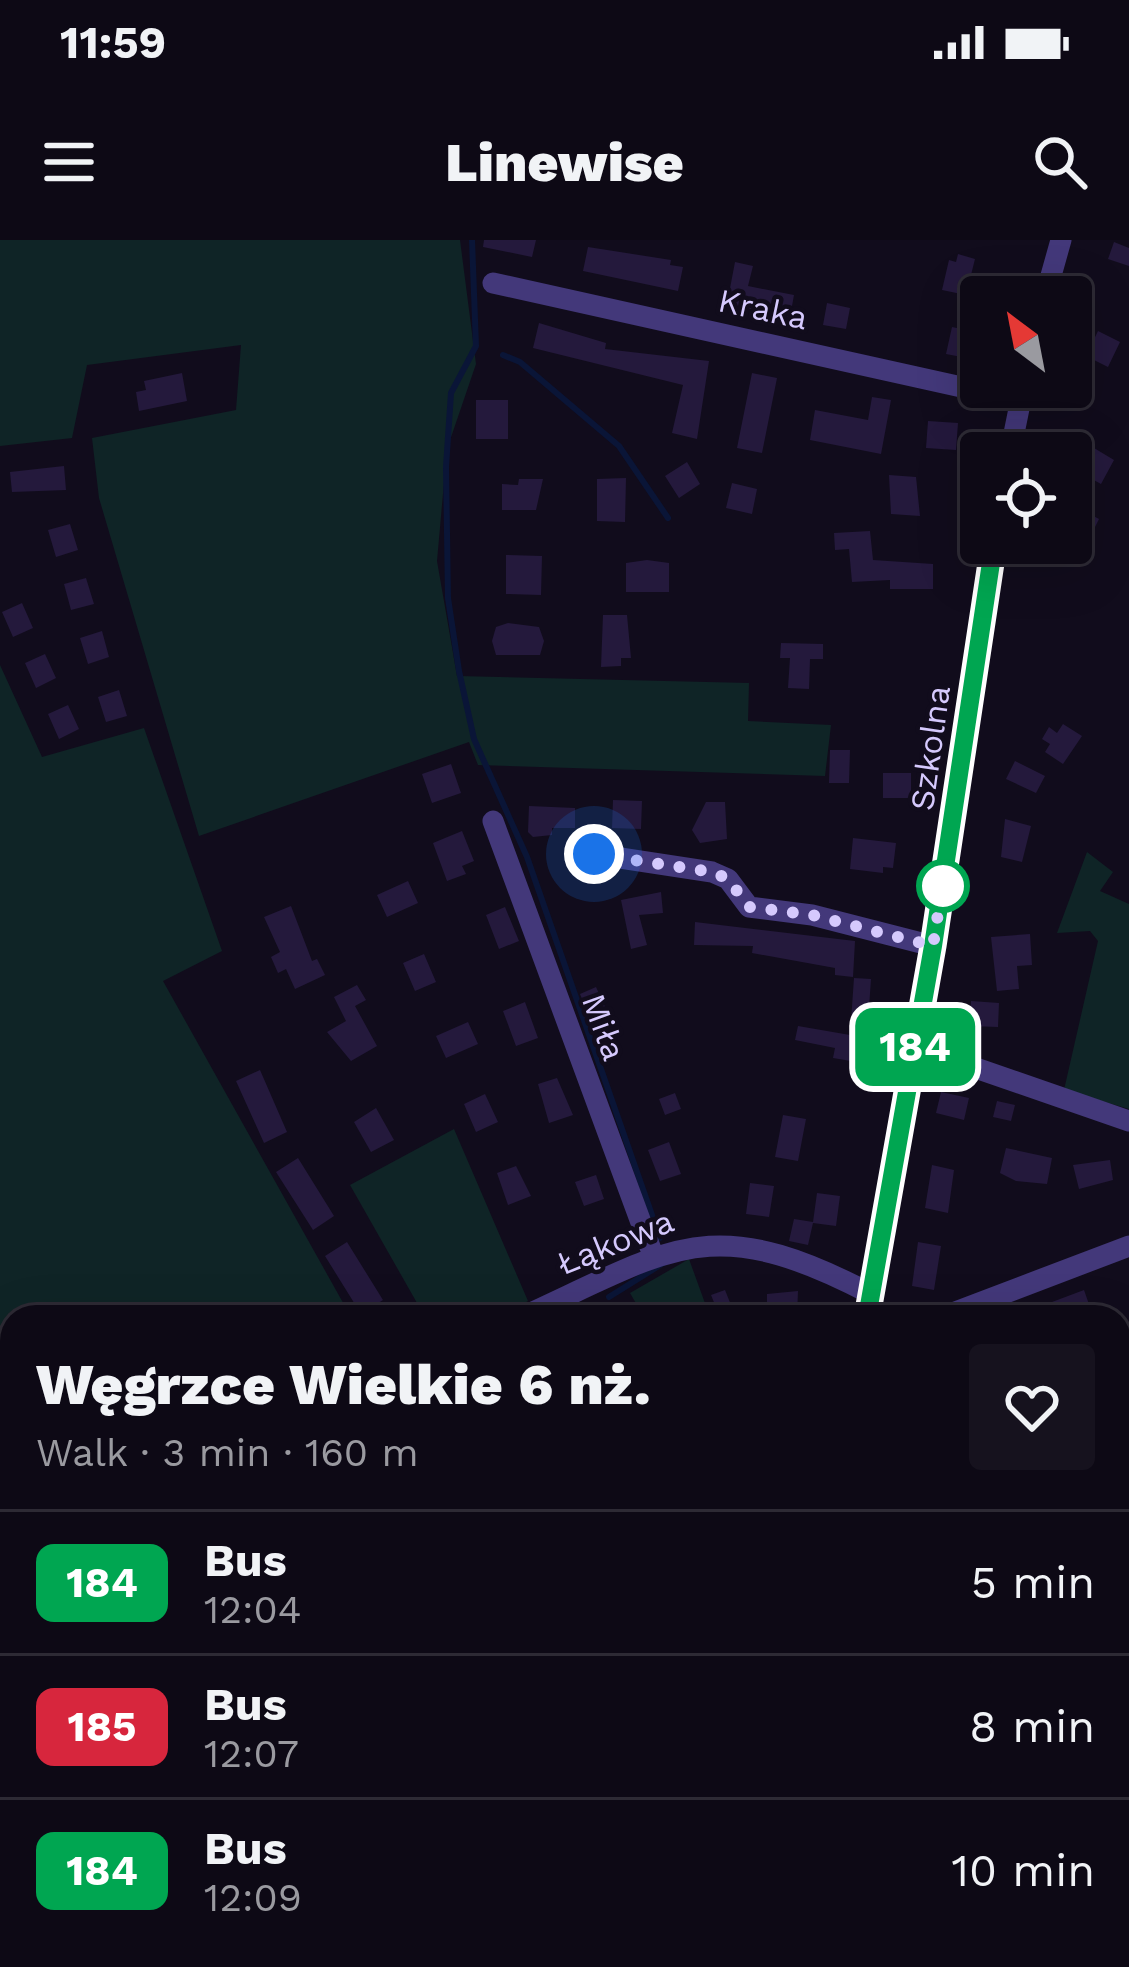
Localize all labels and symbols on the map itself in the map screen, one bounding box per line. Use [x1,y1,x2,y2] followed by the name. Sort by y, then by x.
[960,276,1092,408] north arrow
[715,281,811,337] street label: Kraka
[902,683,958,813] street label: Szkolna
[564,824,624,884] your location
[918,861,968,911] unlabelled marker
[574,988,634,1066] street label: Miła
[846,1008,984,1086] line badge: 184
[551,1201,679,1283] street label: Łąkowa

